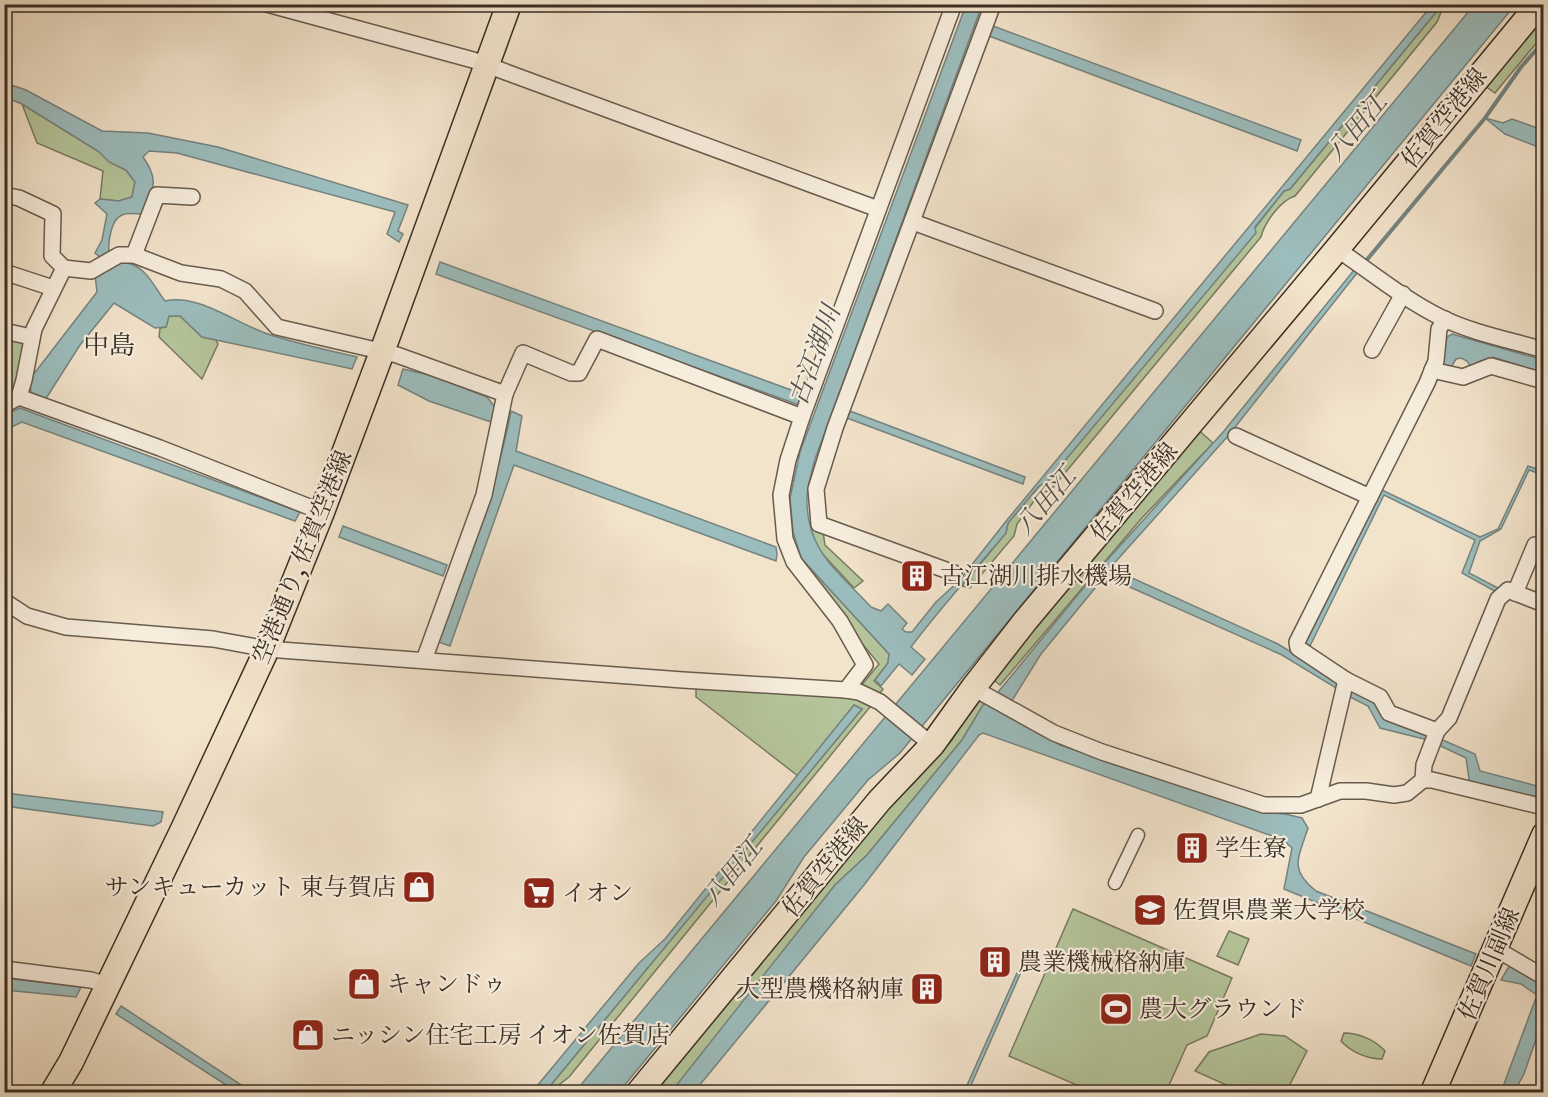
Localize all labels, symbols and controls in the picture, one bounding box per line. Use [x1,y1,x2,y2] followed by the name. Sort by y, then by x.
[1395,63,1495,175] street label: 佐賀空港線
[1319,84,1397,168] water label: 八田江
[782,298,850,410] water label: 古江湖川
[83,330,135,363] district label: 中島
[1085,437,1186,549] street label: 佐賀空港線
[246,446,360,669] street label: 空港通り, 佐賀空港線
[1008,458,1086,542] water label: 八田江
[899,558,935,594] building icon: 古江湖川排水機場
[940,562,1132,593] place label: 古江湖川排水機場
[776,812,876,924] street label: 佐賀空港線
[696,829,773,914] water label: 八田江
[1174,830,1210,866] building icon: 学生寮
[1215,834,1287,865] place label: 学生寮
[401,869,437,905] shop icon: サンキューカット 東与賀店
[105,873,396,904] place label: サンキューカット 東与賀店
[521,875,557,911] supermarket icon: イオン
[562,879,633,910] place label: イオン
[1132,892,1168,928] school or university icon: 佐賀県農業大学校
[1173,896,1365,927] place label: 佐賀県農業大学校
[1453,903,1528,1026] street label: 佐賀川副線
[977,944,1013,980] building icon: 農業機械格納庫
[1018,948,1186,979] place label: 農業機械格納庫
[346,966,382,1002] shop icon: キャンドゥ
[387,970,506,1001] place label: キャンドゥ
[909,971,945,1007] building icon: 大型農機格納庫
[736,975,904,1006] place label: 大型農機格納庫
[1098,991,1134,1027] sports icon: 農大グラウンド
[1139,995,1307,1026] place label: 農大グラウンド
[290,1017,326,1053] shop icon: ニッシン住宅工房 イオン佐賀店
[331,1021,670,1052] place label: ニッシン住宅工房 イオン佐賀店

